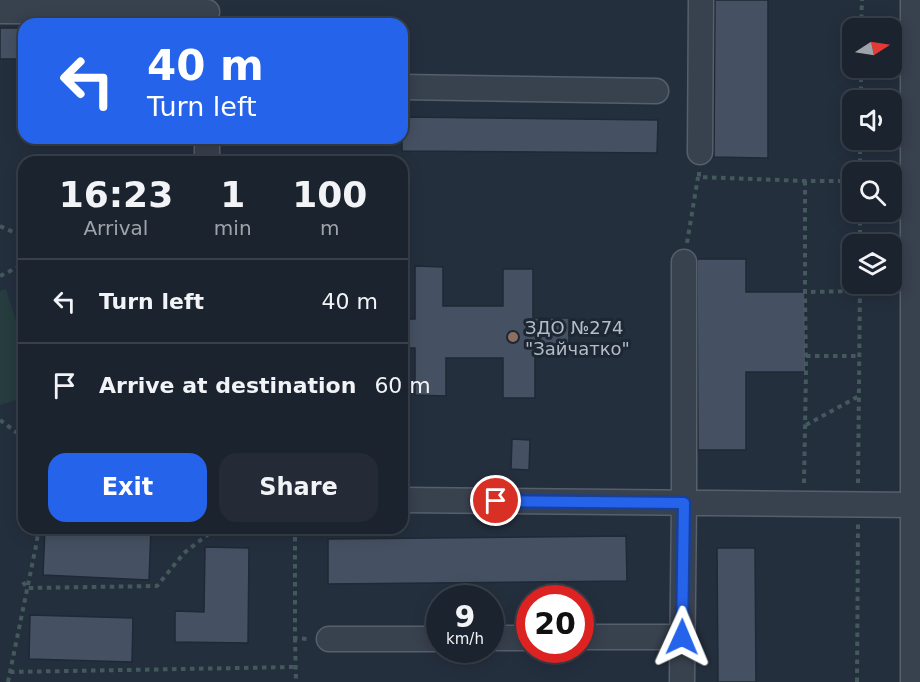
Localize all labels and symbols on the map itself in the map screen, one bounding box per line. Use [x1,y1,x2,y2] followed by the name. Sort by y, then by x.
[842,18,902,78] north arrow
[525,317,630,359] place label: ЗДО №274 "Зайчатко"
[506,330,520,344] marker: ЗДО №274 "Зайчатко"
[470,475,521,526] pin
[516,585,594,663] speed limit sign: 20
[650,605,714,669] position arrow

